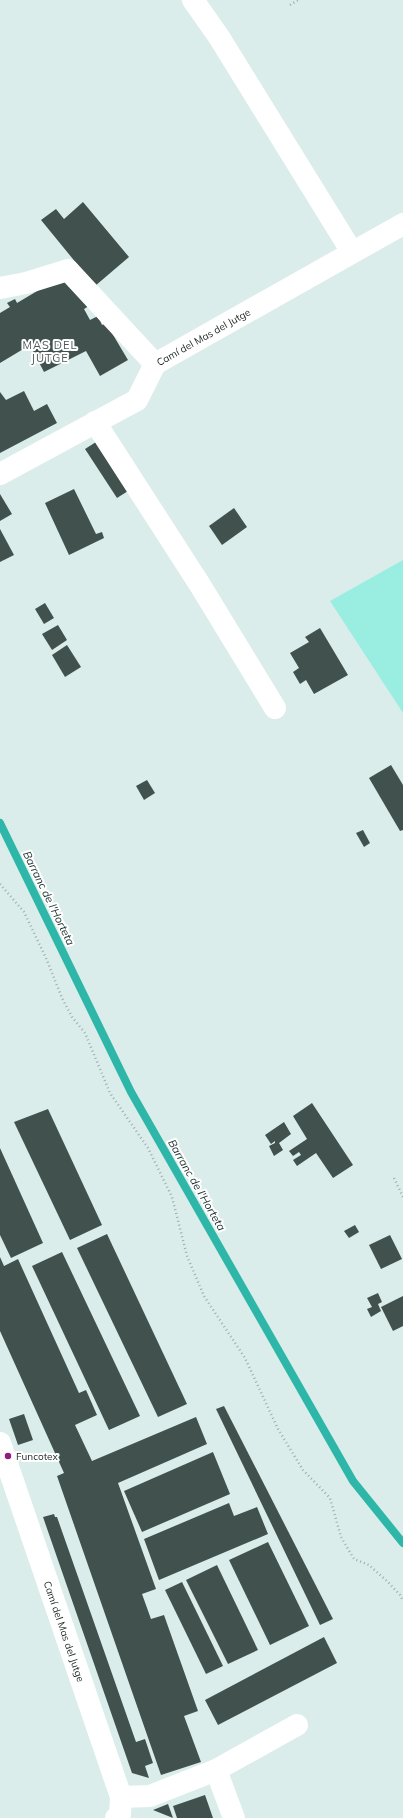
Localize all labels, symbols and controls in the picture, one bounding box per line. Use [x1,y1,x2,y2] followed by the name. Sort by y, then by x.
[154,305,252,368] street label: Camí del Mas del Jutge
[23,338,77,365] district label: MAS DEL JUTGE
[20,849,78,948] water label: Barranc de l'Horteta
[165,1137,229,1233] water label: Barranc de l'Horteta
[16,1450,58,1463] place label: Funcotex
[3,1451,13,1461] marker: Funcotex
[41,1579,88,1683] street label: Camí del Mas del Jutge

